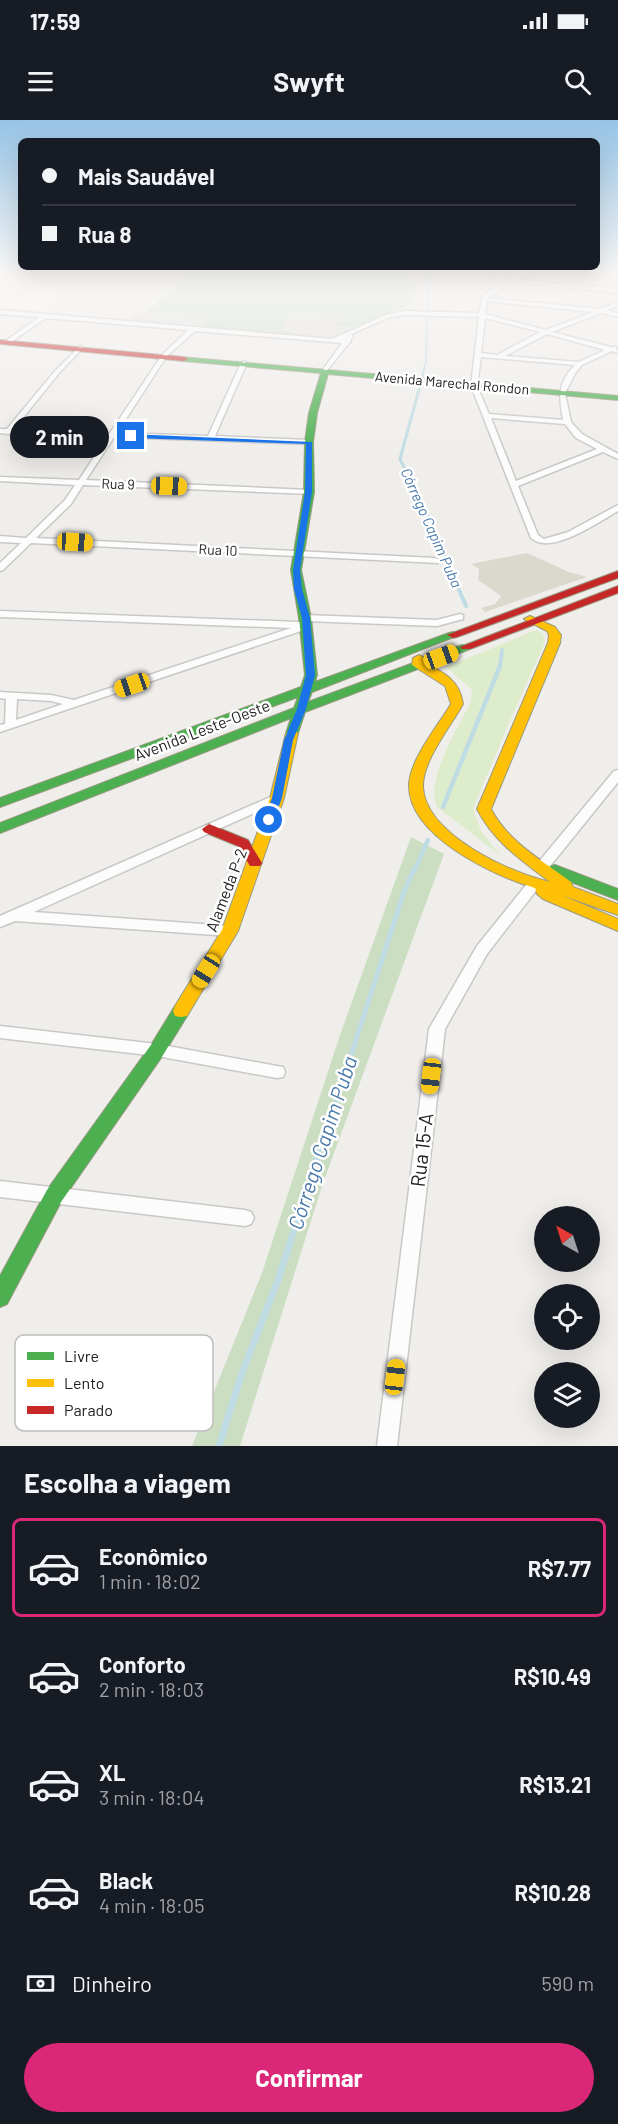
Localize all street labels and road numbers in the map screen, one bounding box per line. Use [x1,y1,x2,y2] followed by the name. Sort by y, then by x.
[374,367,530,398] street label: Avenida Marechal Rondon
[101,474,135,493] street label: Rua 9
[198,540,238,559] street label: Rua 10
[131,695,272,764] street label: Avenida Leste-Oeste
[201,846,250,934] street label: Alameda P-2
[405,1111,437,1188] street label: Rua 15-A

